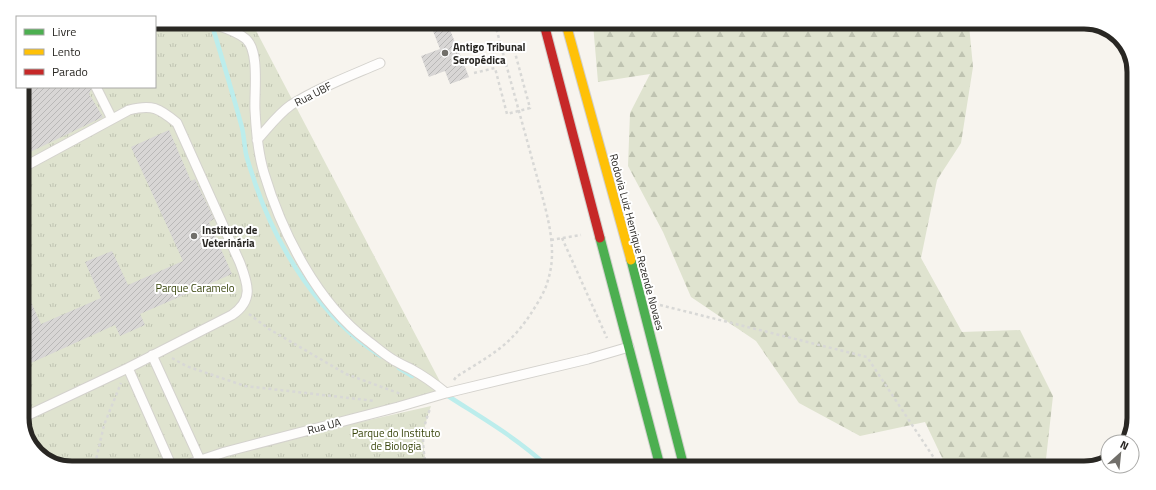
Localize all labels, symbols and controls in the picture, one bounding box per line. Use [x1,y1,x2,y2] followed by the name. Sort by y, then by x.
[16,16,156,88] legend
[52,22,76,41] text: Livre
[453,39,526,68] place label: Antigo Tribunal Seropédica
[52,42,81,61] text: Lento
[440,48,450,58] marker: Antigo Tribunal Seropédica
[52,62,88,81] text: Parado
[291,78,335,110] street label: Rua UBF
[606,152,668,332] street label: Rodovia Luiz Henrique Rezende Novaes
[202,222,258,251] place label: Instituto de Veterinária
[189,231,199,241] marker: Instituto de Veterinária
[155,280,235,296] park label: Parque Caramelo
[305,414,343,438] street label: Rua UA
[352,425,441,454] park label: Parque do Instituto de Biologia
[1100,434,1140,474] north arrow
[1118,436,1132,454] text: N

